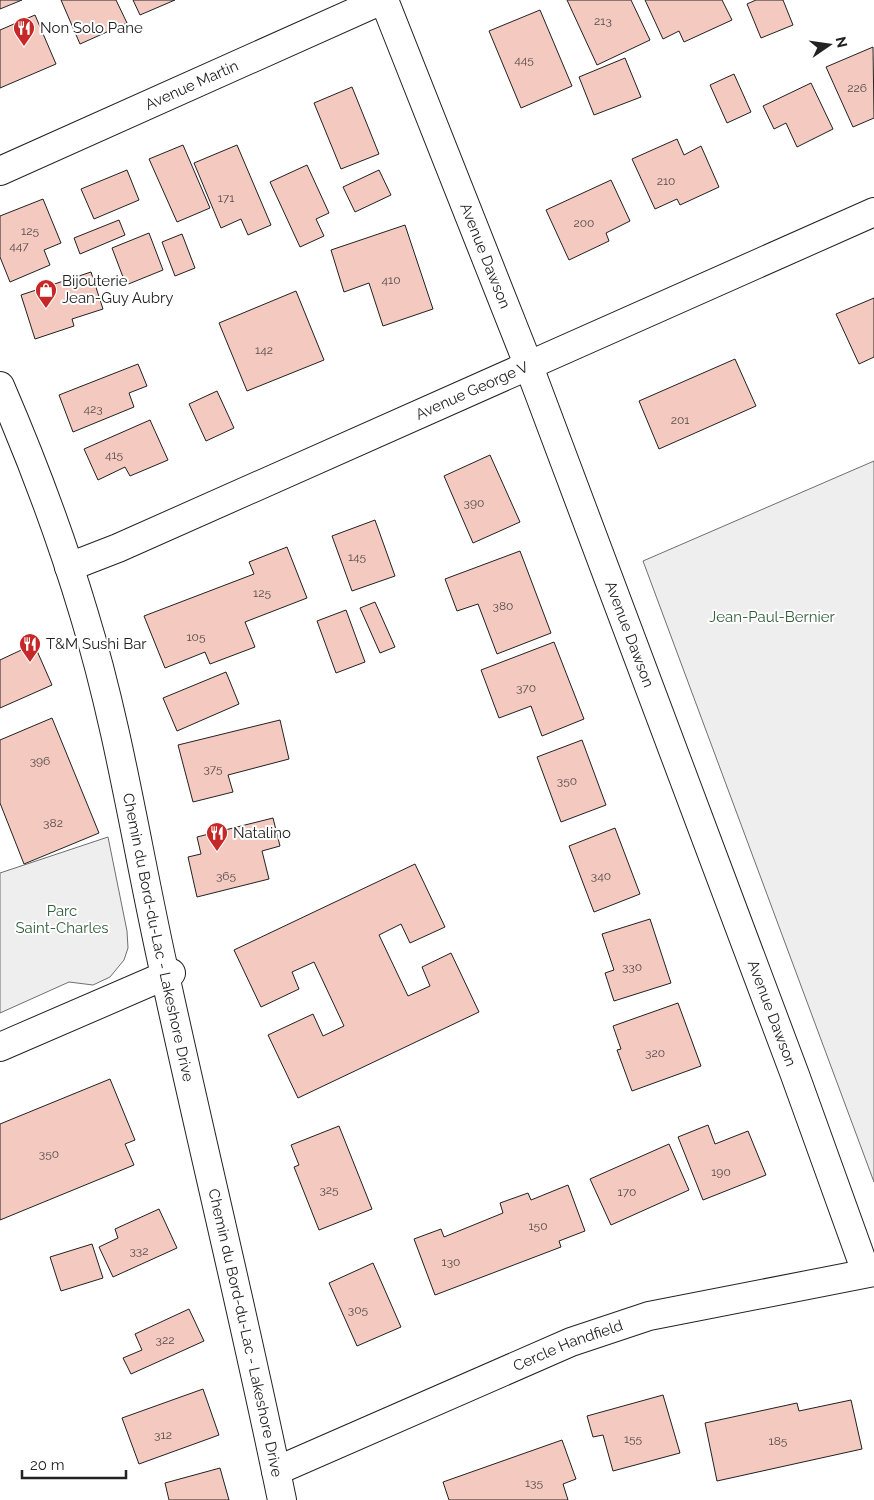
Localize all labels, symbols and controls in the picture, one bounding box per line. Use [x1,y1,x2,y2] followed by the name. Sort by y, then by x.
[594,14,612,28] house number: 213
[12,16,36,47] restaurant icon: Non Solo Pane
[40,19,143,37] place label: Non Solo Pane
[804,20,854,70] north arrow
[833,35,851,49] text: N
[514,53,534,67] house number: 445
[142,57,241,114] street label: Avenue Martin
[847,81,867,95] house number: 226
[657,174,675,188] house number: 210
[218,191,234,205] house number: 171
[456,200,514,311] street label: Avenue Dawson
[574,216,594,230] house number: 200
[21,224,39,238] house number: 125
[9,239,29,253] house number: 447
[62,272,173,307] place label: Bijouterie Jean-Guy Aubry
[381,273,401,287] house number: 410
[34,278,58,309] shop icon: Bijouterie Jean-Guy Aubry
[255,343,273,357] house number: 142
[413,358,531,424] street label: Avenue George V
[83,402,103,416] house number: 423
[671,413,689,427] house number: 201
[105,448,124,462] house number: 415
[464,496,484,510] house number: 390
[348,550,367,564] house number: 145
[601,578,658,690] street label: Avenue Dawson
[253,586,271,600] house number: 125
[493,599,513,613] house number: 380
[709,608,836,626] park label: Jean-Paul-Bernier
[186,630,206,644] house number: 105
[18,632,42,663] restaurant icon: T&M Sushi Bar
[46,635,147,653] place label: T&M Sushi Bar
[516,681,536,695] house number: 370
[30,754,50,768] house number: 396
[203,762,223,776] house number: 375
[557,774,577,788] house number: 350
[119,791,198,1084] street label: Chemin du Bord-du-Lac - Lakeshore Drive
[43,816,63,830] house number: 382
[205,821,229,852] restaurant icon: Natalino
[233,824,291,842] place label: Natalino
[216,869,237,883] house number: 365
[591,869,611,883] house number: 340
[15,902,109,937] park label: Parc Saint-Charles
[744,958,800,1069] street label: Avenue Dawson
[622,960,642,974] house number: 330
[645,1046,665,1060] house number: 320
[39,1147,59,1161] house number: 350
[711,1165,731,1179] house number: 190
[319,1183,339,1197] house number: 325
[618,1185,636,1199] house number: 170
[204,1187,286,1479] street label: Chemin du Bord-du-Lac - Lakeshore Drive
[528,1219,548,1233] house number: 150
[129,1244,149,1258] house number: 332
[442,1255,460,1269] house number: 130
[348,1303,369,1317] house number: 305
[511,1316,625,1375] street label: Cercle Handfield
[156,1333,174,1347] house number: 322
[154,1428,172,1442] house number: 312
[624,1432,643,1446] house number: 155
[769,1434,788,1448] house number: 185
[22,1448,126,1480] scale bar
[30,1456,65,1474] text: 20 m
[525,1476,543,1490] house number: 135

